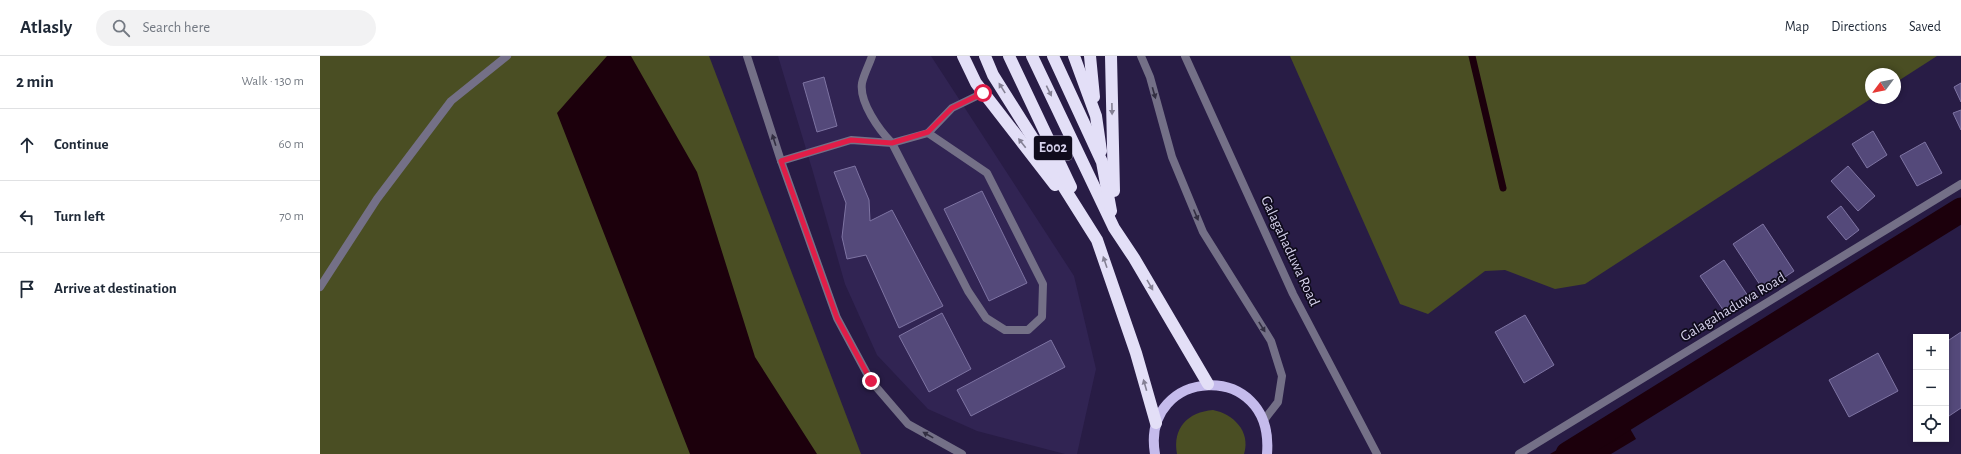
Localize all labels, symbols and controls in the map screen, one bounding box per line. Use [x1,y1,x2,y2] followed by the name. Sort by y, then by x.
[96,10,376,46] search box
[110,17,132,39] icon: search
[20,18,72,37] text: Atlasly
[142,20,210,35] text: Search here
[1785,20,1809,34] text: Map
[1831,20,1887,34] text: Directions
[1909,20,1941,34] text: Saved
[1865,68,1901,104] north arrow
[16,73,54,90] text: 2 min
[241,75,304,88] text: Walk · 130 m
[998,83,1006,93] one-way arrow
[974,84,992,102] route start
[1046,85,1052,97] one-way arrow
[1151,87,1157,99] one-way arrow
[1109,103,1115,116] one-way arrow
[16,134,38,156] icon: ahead
[771,134,777,146] one-way arrow
[1034,136,1072,160] road number: E002
[54,137,109,152] text: Continue
[1017,137,1026,148] one-way arrow
[278,138,304,151] text: 60 m
[1258,194,1322,309] street label: Galagahaduwa Road
[16,206,38,228] icon: left
[54,209,105,224] text: Turn left
[279,210,304,223] text: 70 m
[1194,210,1200,222] one-way arrow
[1101,256,1107,268] one-way arrow
[1678,270,1788,344] street label: Galagahaduwa Road
[16,278,38,300] icon: arrive
[1146,279,1153,291] one-way arrow
[54,281,177,296] text: Arrive at destination
[1258,322,1266,332] one-way arrow
[1913,334,1949,442] map controls
[1913,334,1949,370] button: +
[1913,370,1949,406] button: −
[862,372,880,390] route end
[1142,379,1148,391] one-way arrow
[1913,406,1949,442] button: locate
[923,432,934,438] one-way arrow

